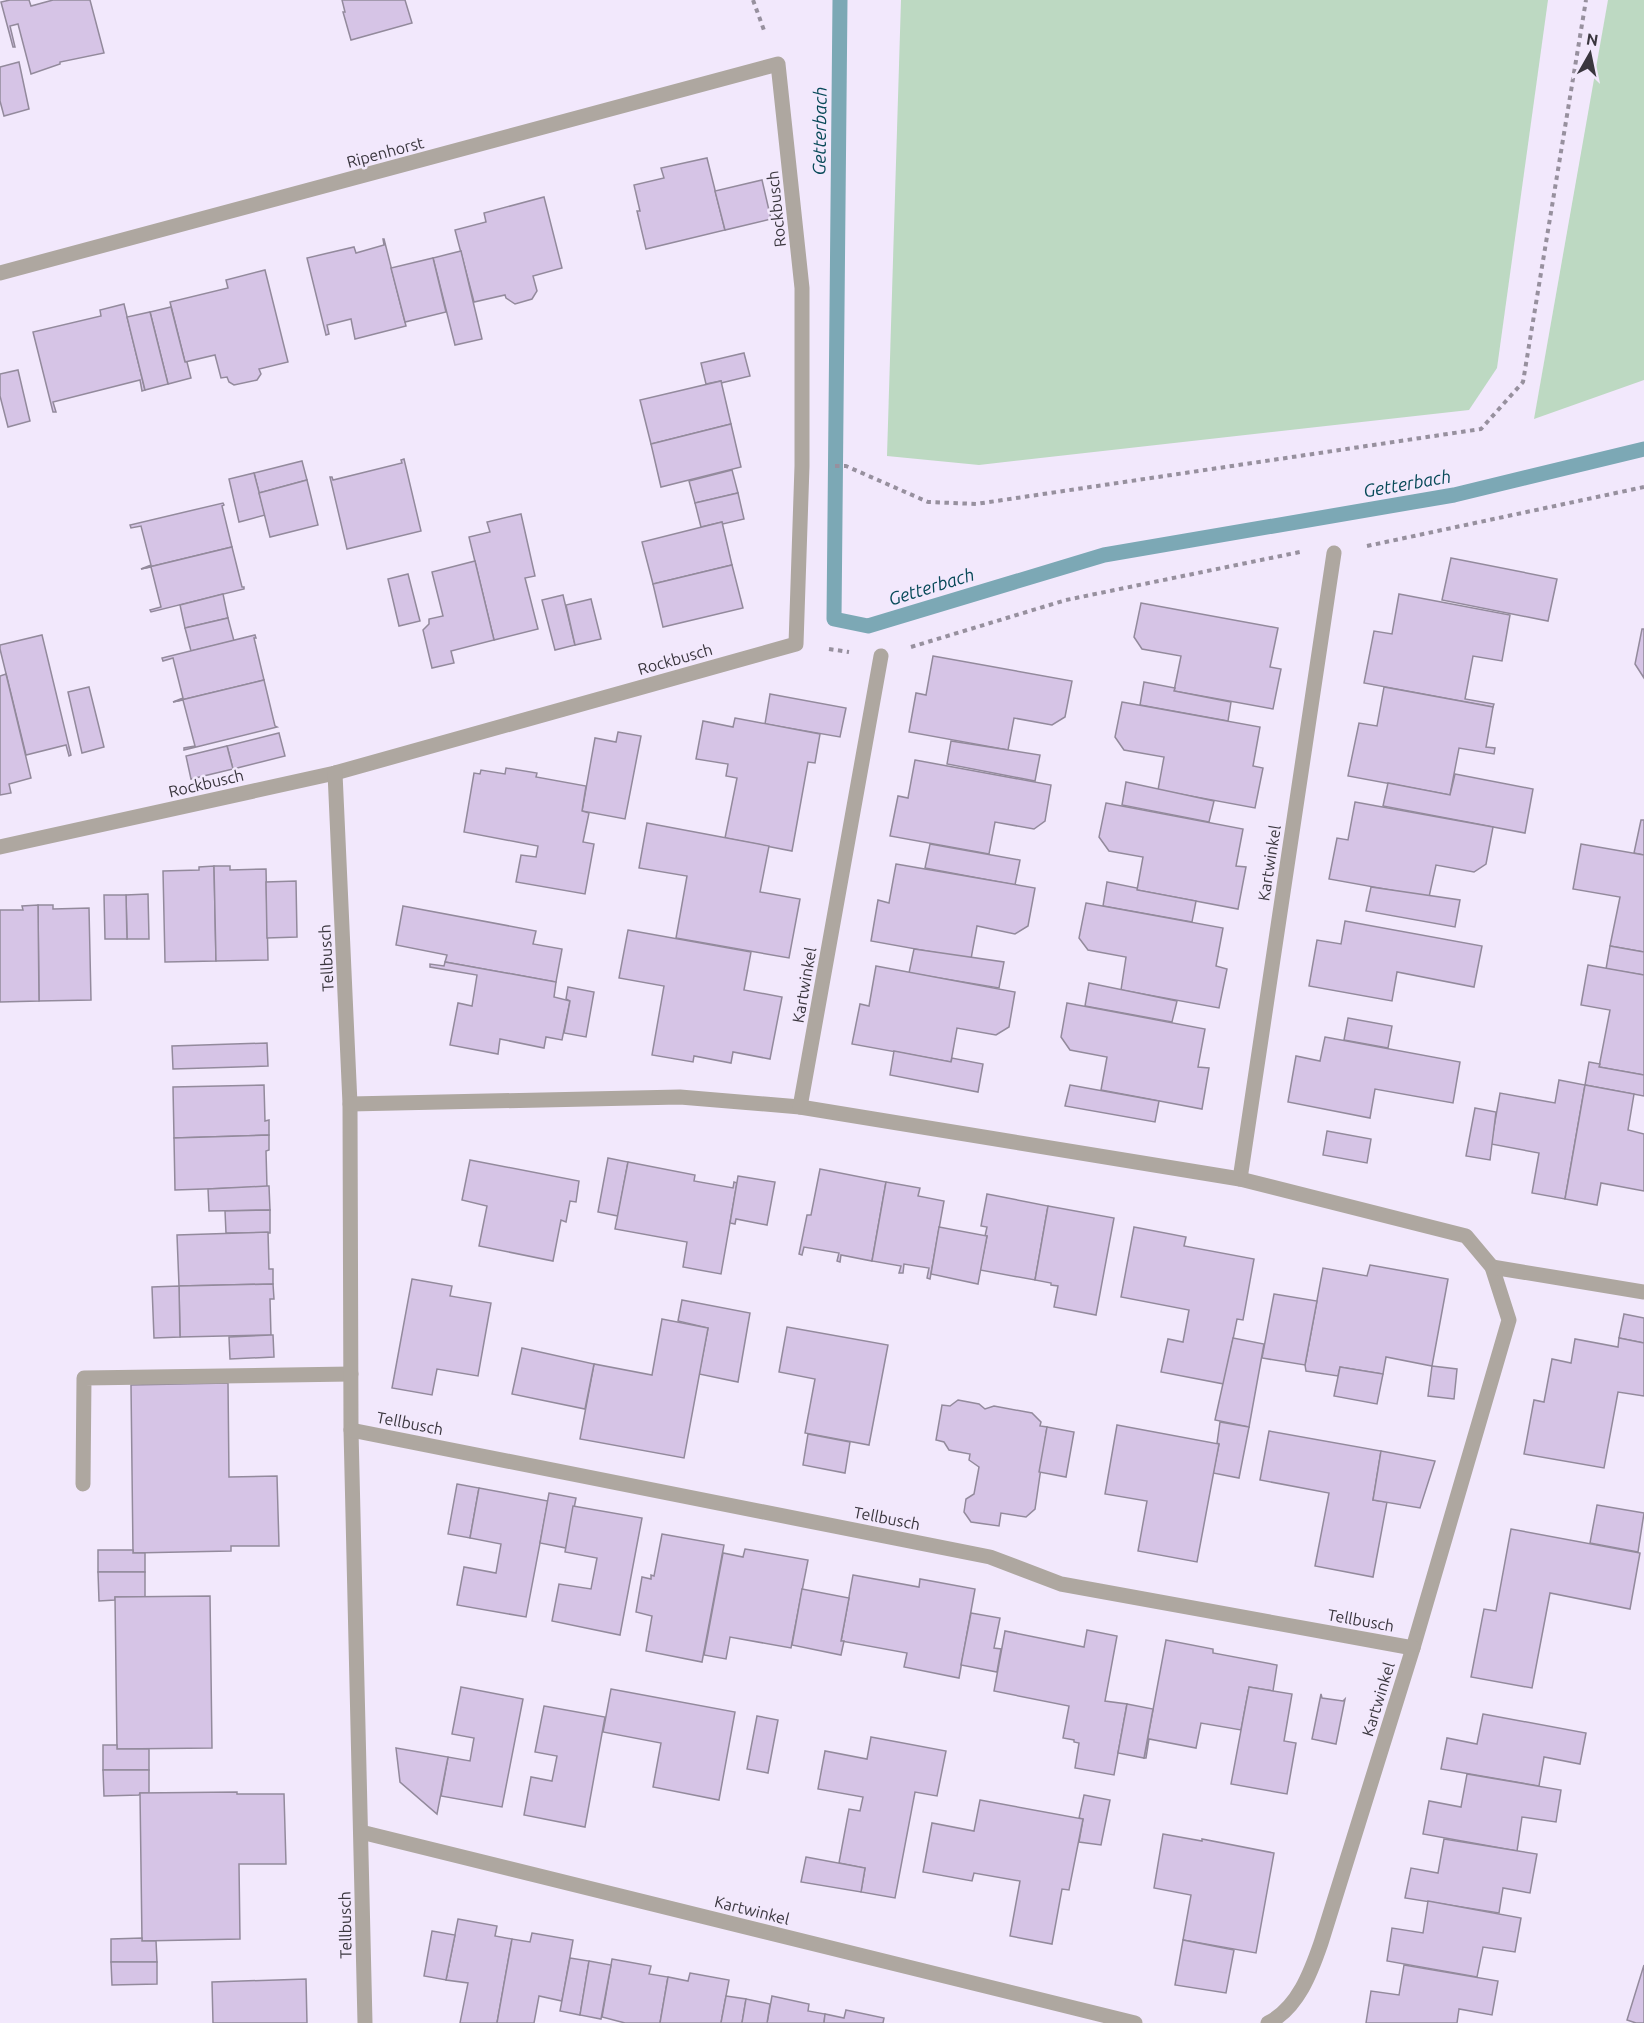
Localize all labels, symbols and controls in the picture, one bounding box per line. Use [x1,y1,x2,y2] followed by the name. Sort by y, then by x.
[1560,24,1620,84] north arrow
[1585,29,1600,49] text: N
[808,86,830,176] water label: Getterbach
[345,133,426,171] street label: Ripenhorst
[763,170,789,248] street label: Rockbusch
[1362,465,1452,501] water label: Getterbach
[886,563,976,609] water label: Getterbach
[636,640,714,678] street label: Rockbusch
[167,766,245,800] street label: Rockbusch
[1254,824,1284,902] street label: Kartwinkel
[315,924,337,992] street label: Tellbusch
[788,946,820,1024] street label: Kartwinkel
[375,1408,445,1438] street label: Tellbusch
[852,1503,922,1533] street label: Tellbusch
[1326,1605,1396,1635] street label: Tellbusch
[1358,1660,1398,1738] street label: Kartwinkel
[335,1891,355,1959] street label: Tellbusch
[713,1892,791,1928] street label: Kartwinkel

